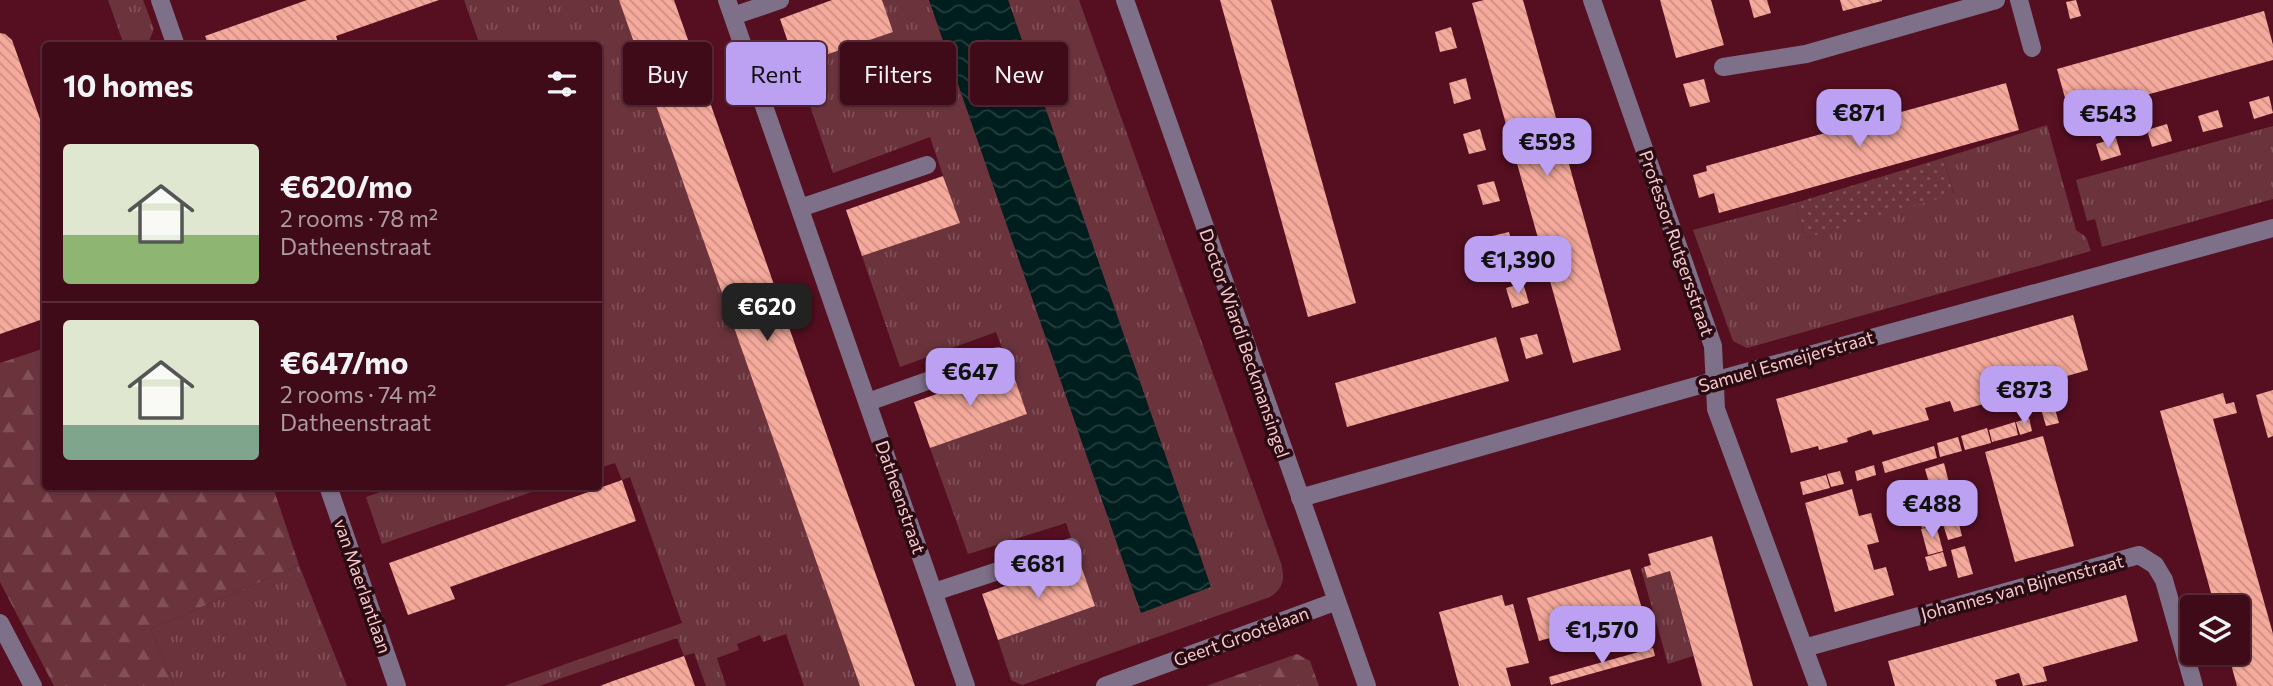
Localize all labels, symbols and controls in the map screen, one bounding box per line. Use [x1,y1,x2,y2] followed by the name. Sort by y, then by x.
[623,42,712,105] chip: Buy
[726,42,826,105] chip: Rent
[840,42,956,105] chip: Filters
[970,42,1068,105] chip: New
[543,65,581,103] icon: filters
[63,66,193,103] text: 10 homes
[1818,90,1900,149] pin: €871
[2067,90,2149,150] pin: €543
[1832,98,1886,126] text: €871
[2079,99,2137,127] text: €543
[1506,118,1588,178] pin: €593
[1518,127,1576,155] text: €593
[1635,147,1719,339] street label: Professor Rutgersstraat
[280,167,412,204] text: €620/mo
[119,172,203,256] icon: home
[280,204,438,232] text: 2 rooms · 78 m²
[1195,225,1295,461] street label: Doctor Wiardi Beckmansingel
[280,232,431,260] text: Datheenstraat
[1461,236,1575,296] pin: €1,390
[1480,245,1556,273] text: €1,390
[726,284,808,343] pin: €620
[738,292,796,320] text: €620
[1696,325,1876,397] street label: Samuel Esmeijerstraat
[280,343,408,380] text: €647/mo
[119,348,203,432] icon: home
[929,348,1011,408] pin: €647
[942,357,998,385] text: €647
[1983,366,2065,426] pin: €873
[1996,375,2052,403] text: €873
[280,380,436,408] text: 2 rooms · 74 m²
[280,408,431,436] text: Datheenstraat
[871,437,931,557] street label: Datheenstraat
[1891,480,1973,540] pin: €488
[1903,489,1961,517] text: €488
[330,516,396,656] street label: van Maerlantlaan
[997,540,1079,600] pin: €681
[1010,549,1066,577] text: €681
[1918,549,2126,625] street label: Johannes van Bijnenstraat
[2180,595,2250,665] map controls
[2180,595,2250,665] button: layers
[1170,601,1312,671] street label: Geert Grootelaan
[1545,606,1659,666] pin: €1,570
[1565,615,1639,643] text: €1,570

